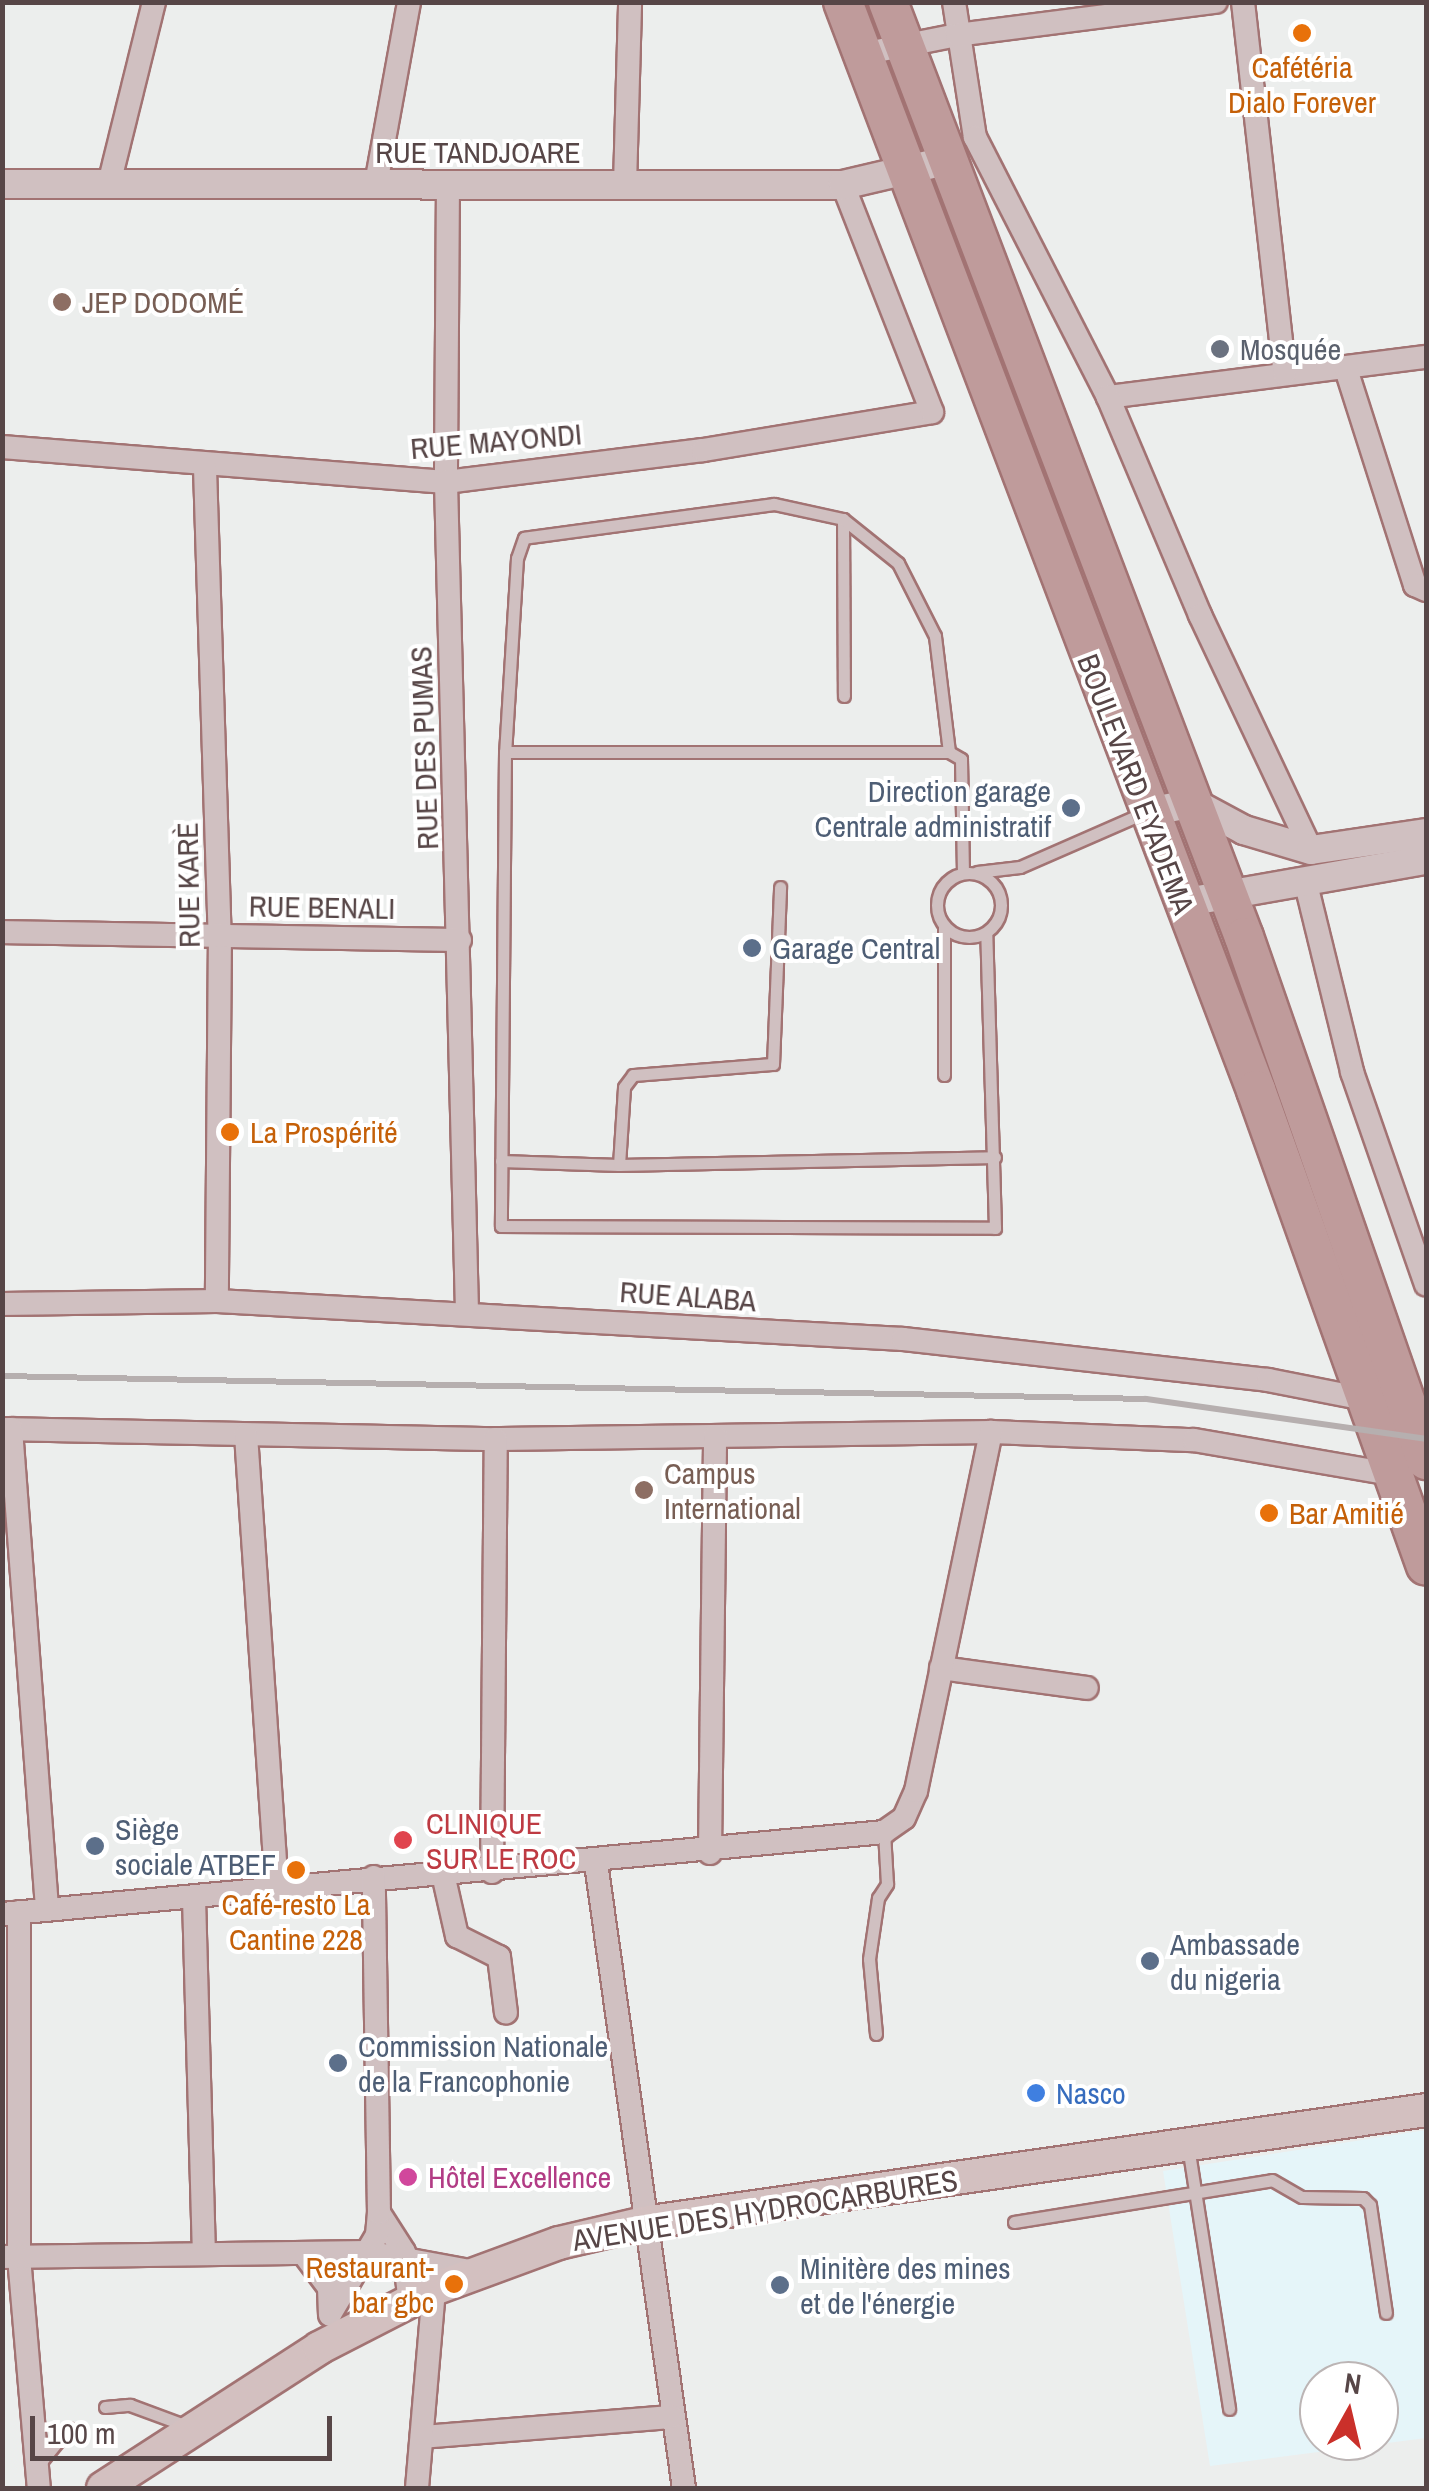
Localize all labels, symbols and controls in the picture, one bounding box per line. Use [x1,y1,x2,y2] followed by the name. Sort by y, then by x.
[1291,22,1313,44] marker: Cafétéria Dialo Forever
[1228,49,1376,120] place label: Cafétéria Dialo Forever
[375,134,581,170] street label: RUE TANDJOARE
[82,284,245,320] place label: JEP DODOMÉ
[51,291,73,313] marker: JEP DODOMÉ
[1240,331,1341,367] place label: Mosquée
[1209,338,1231,360] marker: Mosquée
[409,416,583,466] street label: RUE MAYONDI
[402,646,446,850] street label: RUE DES PUMAS
[1070,649,1202,919] street label: BOULEVARD EYADEMA
[814,773,1051,844] place label: Direction garage Centrale administratif
[1060,797,1082,819] marker: Direction garage Centrale administratif
[169,822,207,948] street label: RUE KARÈ
[249,888,395,926] street label: RUE BENALI
[772,930,940,966] place label: Garage Central
[741,937,763,959] marker: Garage Central
[250,1114,398,1150] place label: La Prospérité
[219,1121,241,1143] marker: La Prospérité
[618,1273,758,1319] street label: RUE ALABA
[664,1455,801,1526] place label: Campus International
[633,1479,655,1501] marker: Campus International
[1289,1495,1405,1531] place label: Bar Amitié
[1258,1502,1280,1524] marker: Bar Amitié
[426,1805,576,1876] place label: CLINIQUE SUR LE ROC
[115,1811,277,1882] place label: Siège sociale ATBEF
[390,1827,416,1853] marker: CLINIQUE SUR LE ROC
[84,1835,106,1857] marker: Siège sociale ATBEF
[285,1859,307,1881] marker: Café-resto La Cantine 228
[221,1886,371,1956] place label: Café-resto La Cantine 228
[1170,1926,1300,1996] place label: Ambassade du nigeria
[1139,1950,1161,1972] marker: Ambassade du nigeria
[358,2028,608,2098] place label: Commission Nationale de la Francophonie
[327,2052,349,2074] marker: Commission Nationale de la Francophonie
[1056,2075,1126,2111] place label: Nasco
[1025,2082,1047,2104] marker: Nasco
[428,2159,611,2195] place label: Hôtel Excellence
[570,2162,960,2258] street label: AVENUE DES HYDROCARBURES
[397,2166,419,2188] marker: Hôtel Excellence
[305,2249,434,2320] place label: Restaurant- bar gbc
[800,2250,1011,2320] place label: Minitère des mines et de l'énergie
[443,2273,465,2295] marker: Restaurant- bar gbc
[769,2274,791,2296] marker: Minitère des mines et de l'énergie
[1299,2361,1399,2461] north arrow
[1342,2363,1364,2403] text: N
[35,2396,338,2458] scale bar
[47,2413,115,2453] text: 100 m

